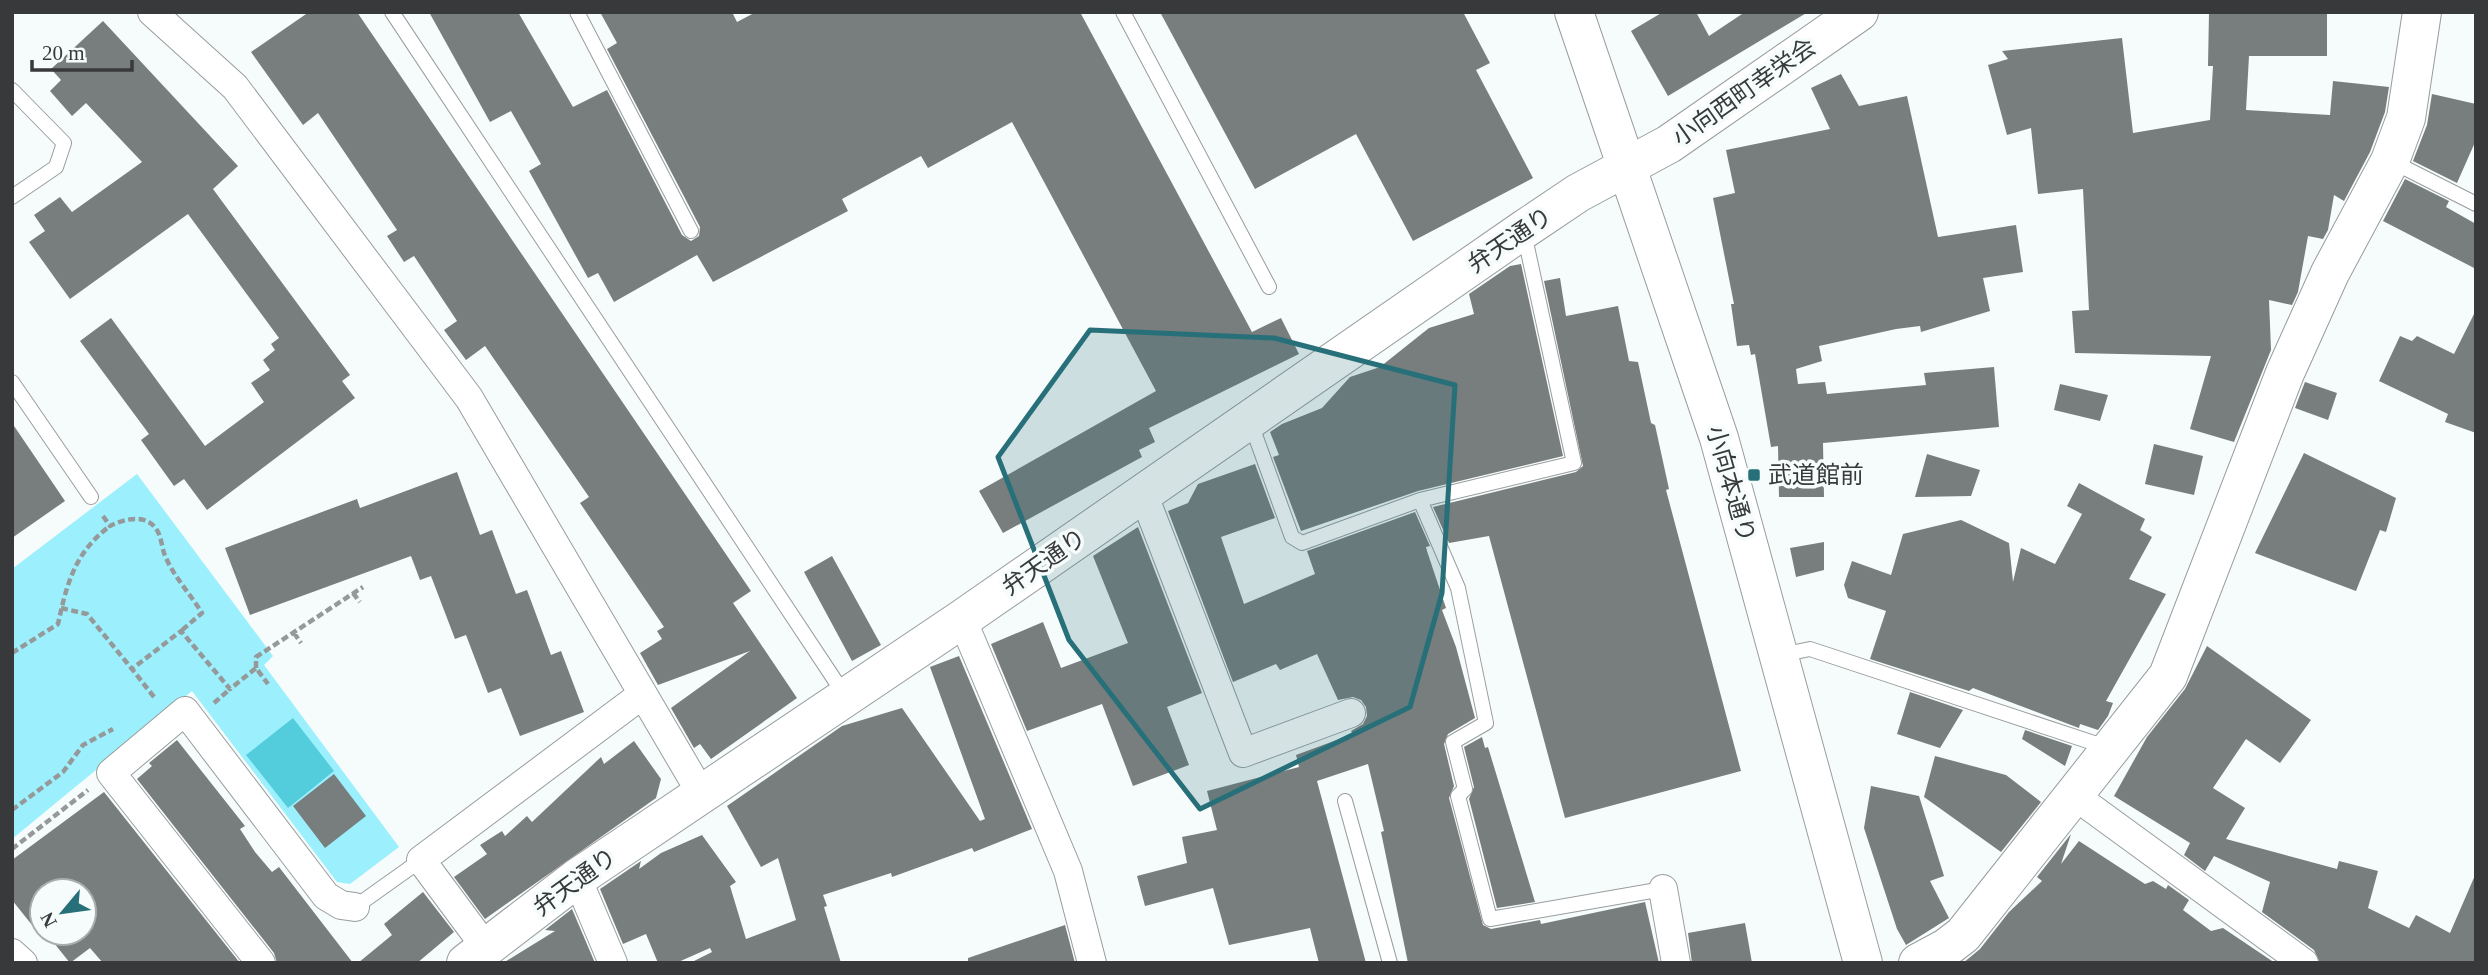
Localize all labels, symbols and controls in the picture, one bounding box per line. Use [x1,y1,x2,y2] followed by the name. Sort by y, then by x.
[32,28,131,72] scale bar
[1668,33,1820,151] street label: 小向西町幸栄会
[42,41,85,65] text: 20 m
[1463,202,1557,278] street label: 弁天通り
[1702,423,1760,545] street label: 小向本通り
[1768,462,1864,488] place label: 武道館前
[1746,467,1762,483] marker: 武道館前
[997,524,1091,600] street label: 弁天通り
[529,843,621,921] street label: 弁天通り
[28,877,98,947] north arrow
[36,909,61,931] text: N

